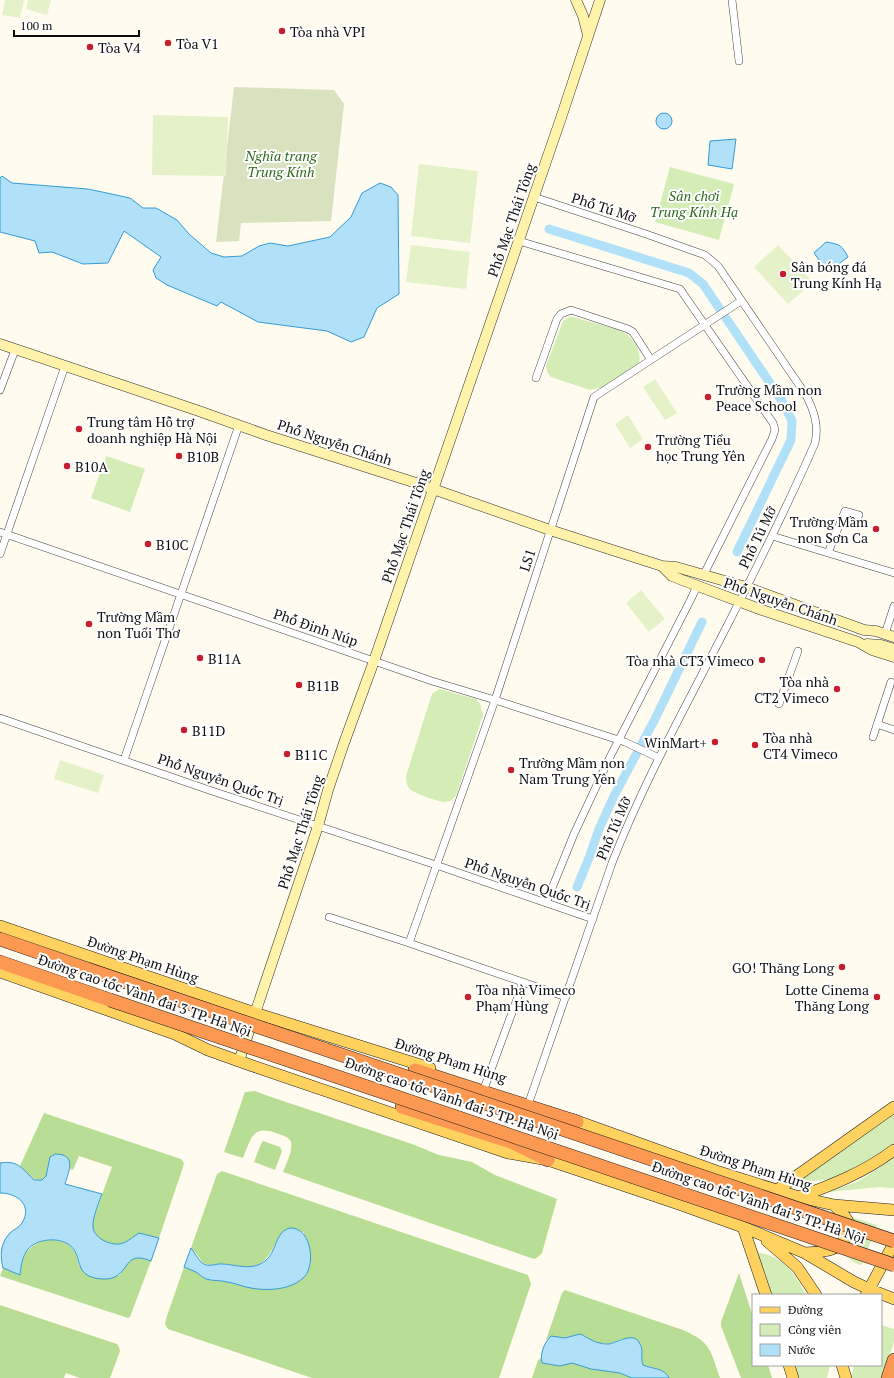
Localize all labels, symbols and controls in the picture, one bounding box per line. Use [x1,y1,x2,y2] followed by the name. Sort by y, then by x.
[14,12,139,38] scale bar
[20,18,53,33] text: 100 m
[290,22,366,41] place label: Tòa nhà VPI
[277,26,287,36] marker: Tòa nhà VPI
[176,34,219,53] place label: Tòa V1
[98,38,141,57] place label: Tòa V4
[163,38,173,48] marker: Tòa V1
[85,42,95,52] marker: Tòa V4
[244,146,318,181] park label: Nghĩa trang Trung Kính
[483,160,540,279] street label: Phố Mạc Thái Tông
[650,186,738,221] park label: Sân chơi Trung Kính Hạ
[569,188,639,227] street label: Phố Tú Mỡ
[791,257,882,292] place label: Sân bóng đá Trung Kính Hạ
[778,269,788,279] marker: Sân bóng đá Trung Kính Hạ
[716,380,823,415] place label: Trường Mầm non Peace School
[703,392,713,402] marker: Trường Mầm non Peace School
[87,412,217,447] place label: Trung tâm Hỗ trợ doanh nghiệp Hà Nội
[275,415,395,469] street label: Phố Nguyễn Chánh
[74,424,84,434] marker: Trung tâm Hỗ trợ doanh nghiệp Hà Nội
[656,430,746,465] place label: Trường Tiểu học Trung Yên
[643,442,653,452] marker: Trường Tiểu học Trung Yên
[187,447,219,466] place label: B10B
[174,451,184,461] marker: B10B
[75,457,109,476] place label: B10A
[62,461,72,471] marker: B10A
[377,466,434,585] street label: Phố Mạc Thái Tông
[734,502,780,571] street label: Phố Tú Mỡ
[790,512,868,547] place label: Trường Mầm non Sơn Ca
[871,524,881,534] marker: Trường Mầm non Sơn Ca
[156,535,189,554] place label: B10C
[143,539,153,549] marker: B10C
[514,546,540,574] street label: LS1
[722,573,840,629] street label: Phố Nguyễn Chánh
[271,604,361,650] street label: Phố Đinh Núp
[97,607,181,642] place label: Trường Mầm non Tuổi Thơ
[84,619,94,629] marker: Trường Mầm non Tuổi Thơ
[208,649,242,668] place label: B11A
[626,651,754,670] place label: Tòa nhà CT3 Vimeco
[195,653,205,663] marker: B11A
[757,655,767,665] marker: Tòa nhà CT3 Vimeco
[754,672,829,707] place label: Tòa nhà CT2 Vimeco
[307,676,339,695] place label: B11B
[294,680,304,690] marker: B11B
[832,684,842,694] marker: Tòa nhà CT2 Vimeco
[192,721,226,740] place label: B11D
[179,725,189,735] marker: B11D
[763,728,838,763] place label: Tòa nhà CT4 Vimeco
[644,733,707,752] place label: WinMart+
[710,737,720,747] marker: WinMart+
[750,740,760,750] marker: Tòa nhà CT4 Vimeco
[295,745,328,764] place label: B11C
[156,749,287,809] street label: Phố Nguyễn Quốc Trị
[282,749,292,759] marker: B11C
[519,753,626,788] place label: Trường Mầm non Nam Trung Yên
[506,765,516,775] marker: Trường Mầm non Nam Trung Yên
[273,772,328,891] street label: Phố Mạc Thái Tông
[591,793,635,862] street label: Phố Tú Mỡ
[463,853,594,913] street label: Phố Nguyễn Quốc Trị
[85,931,202,987] street label: Đường Phạm Hùng
[36,949,254,1041] street label: Đường cao tốc Vành đai 3 TP. Hà Nội
[732,958,835,977] place label: GO! Thăng Long
[837,962,847,972] marker: GO! Thăng Long
[476,980,576,1015] place label: Tòa nhà Vimeco Phạm Hùng
[785,980,870,1015] place label: Lotte Cinema Thăng Long
[463,992,473,1002] marker: Tòa nhà Vimeco Phạm Hùng
[872,992,882,1002] marker: Lotte Cinema Thăng Long
[393,1033,510,1087] street label: Đường Phạm Hùng
[343,1052,561,1144] street label: Đường cao tốc Vành đai 3 TP. Hà Nội
[698,1140,815,1194] street label: Đường Phạm Hùng
[650,1156,868,1248] street label: Đường cao tốc Vành đai 3 TP. Hà Nội
[752,1294,882,1366] legend
[788,1302,823,1317] text: Đường
[788,1322,841,1337] text: Công viên
[788,1342,816,1357] text: Nước

